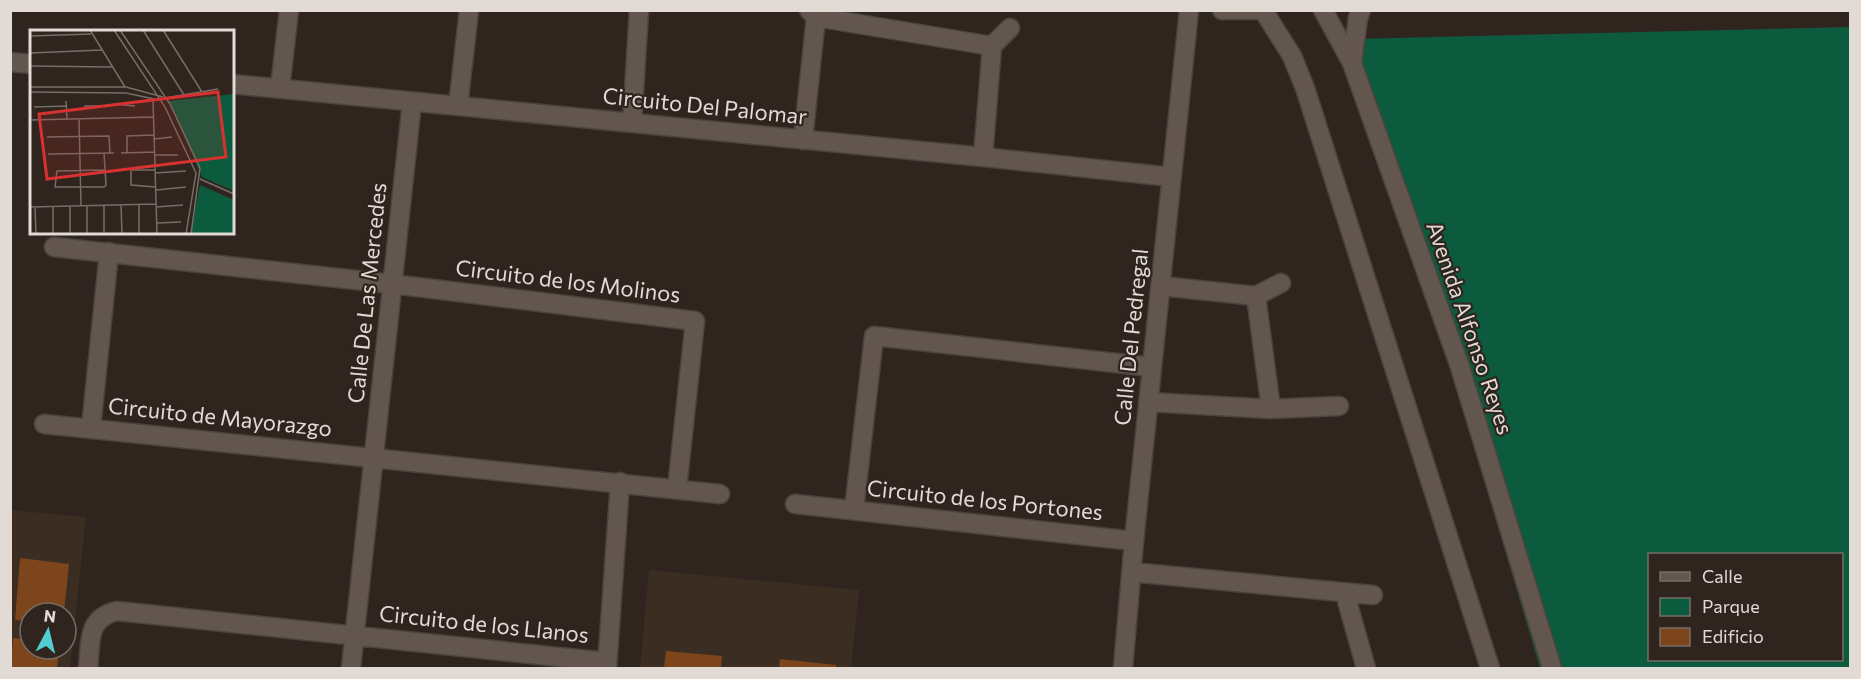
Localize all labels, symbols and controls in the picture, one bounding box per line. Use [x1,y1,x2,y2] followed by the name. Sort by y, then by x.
[30,30,234,234] inset map
[602,81,809,130] street label: Circuito Del Palomar
[341,181,392,405] street label: Calle De Las Mercedes
[1421,218,1520,438] street label: Avenida Alfonso Reyes
[1108,247,1153,427] street label: Calle Del Pedregal
[454,253,682,308] street label: Circuito de los Molinos
[107,391,333,442] street label: Circuito de Mayorazgo
[866,474,1104,525] street label: Circuito de los Portones
[1648,553,1843,661] legend
[1702,565,1742,587] text: Calle
[1702,595,1760,617] text: Parque
[378,599,590,648] street label: Circuito de los Llanos
[18,601,78,661] north arrow
[43,605,57,626] text: N
[1702,625,1764,647] text: Edificio

